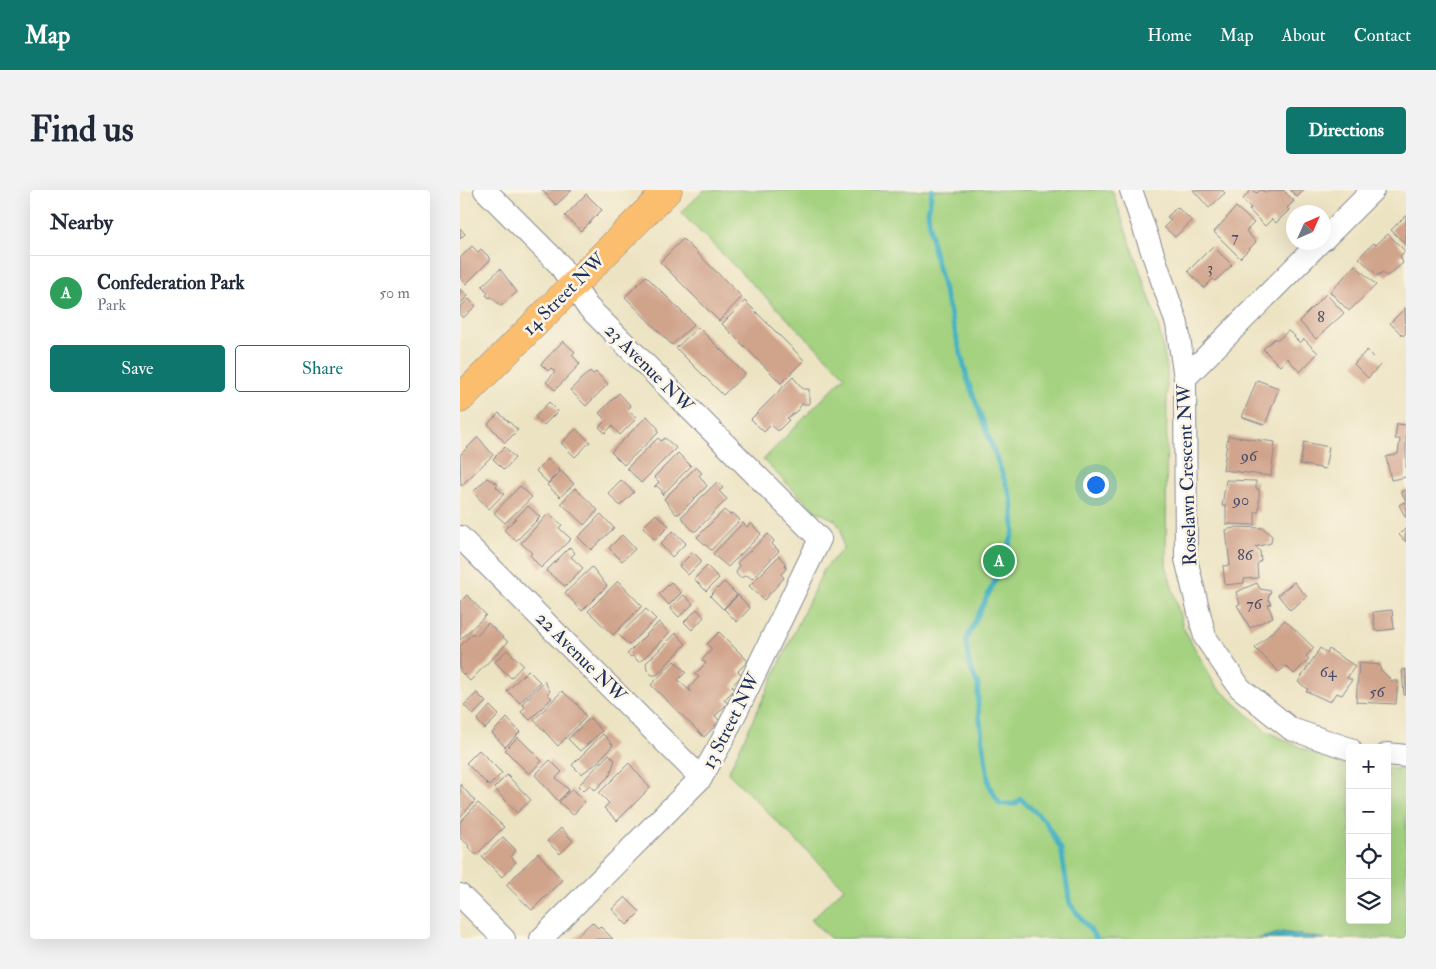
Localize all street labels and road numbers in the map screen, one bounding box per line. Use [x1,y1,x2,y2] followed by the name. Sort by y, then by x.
[518,247,611,340] street label: 14 Street NW
[599,318,699,418] street label: 23 Avenue NW
[1172,383,1202,566] street label: Roselawn Crescent NW
[531,607,632,708] street label: 22 Avenue NW
[697,669,766,773] street label: 13 Street NW

